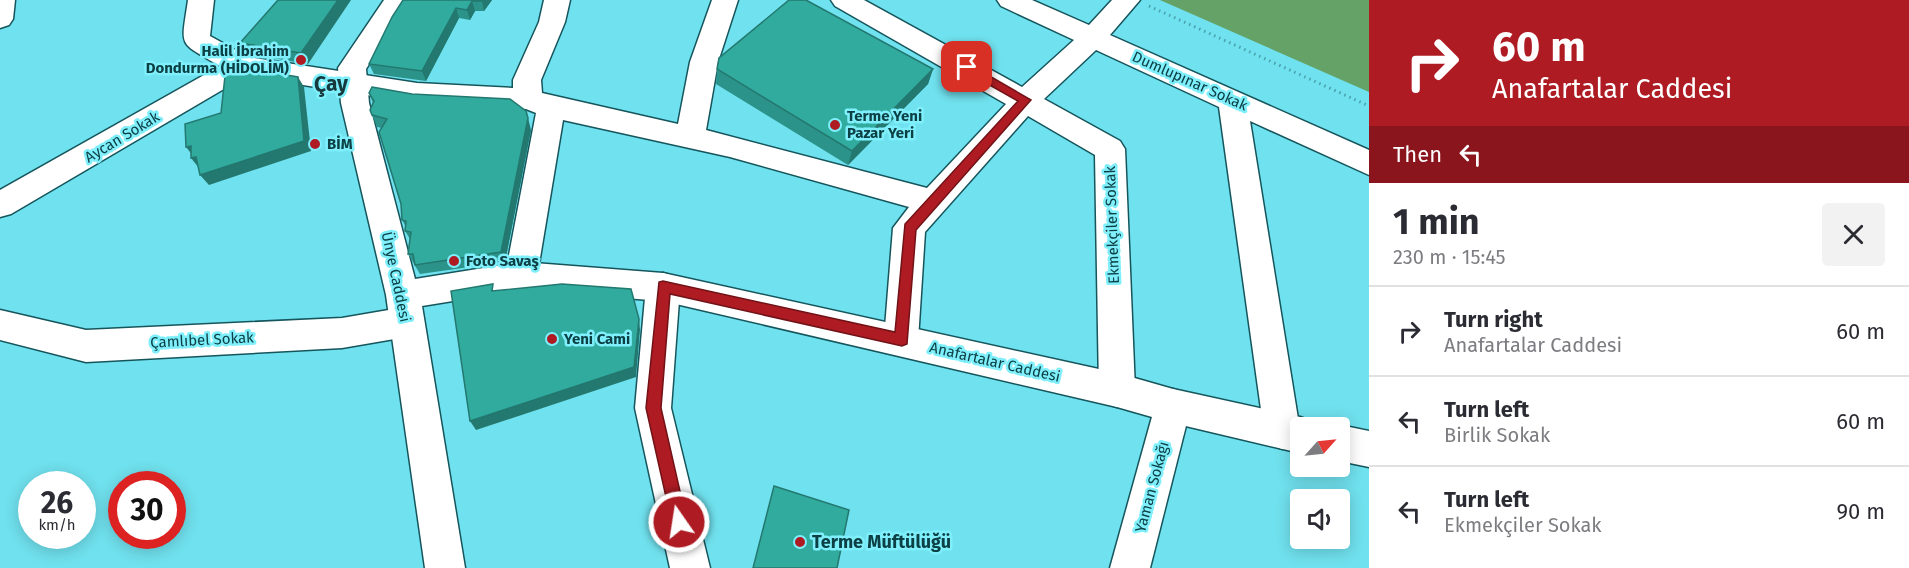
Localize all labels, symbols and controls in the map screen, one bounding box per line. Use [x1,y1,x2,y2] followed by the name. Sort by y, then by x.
[1492,22,1586,72] text: 60 m
[1393,24,1471,102] icon: right
[941,41,992,92] pin
[146,42,289,77] place label: Halil İbrahim Dondurma (HİDOLİM)
[1129,47,1251,115] street label: Dumlupınar Sokak
[950,50,983,83] icon: arrive
[294,53,308,67] marker: Halil İbrahim Dondurma (HİDOLİM)
[314,71,348,97] district label: Çay
[1492,73,1732,105] text: Anafartalar Caddesi
[81,107,163,166] street label: Aycan Sokak
[847,107,922,142] place label: Terme Yeni Pazar Yeri
[828,118,842,132] marker: Terme Yeni Pazar Yeri
[327,135,353,153] place label: BİM
[308,137,322,151] marker: BİM
[1454,138,1487,171] icon: left
[1393,141,1442,168] text: Then
[1101,165,1123,284] street label: Ekmekçiler Sokak
[1393,200,1480,244] text: 1 min
[1822,203,1885,266] button: close
[378,230,414,324] street label: Ünye Caddesi
[1393,245,1506,269] text: 230 m · 15:45
[466,252,539,271] place label: Foto Savaş
[447,254,461,268] marker: Foto Savaş
[1444,306,1543,333] text: Turn right
[1393,315,1426,348] icon: right
[1836,318,1885,345] text: 60 m
[150,328,255,352] street label: Çamlıbel Sokak
[563,330,630,348] place label: Yeni Cami
[545,332,559,346] marker: Yeni Cami
[1444,333,1622,357] text: Anafartalar Caddesi
[928,338,1062,386] street label: Anafartalar Caddesi
[1444,396,1529,423] text: Turn left
[1393,405,1426,438] icon: left
[1836,408,1885,435] text: 60 m
[1290,417,1350,477] north arrow
[1290,417,1350,549] map controls
[1444,423,1550,447] text: Birlik Sokak
[1131,440,1173,534] street label: Yaman Sokağı
[108,471,186,549] speed limit sign: 30
[41,485,73,521] text: 26
[1444,486,1529,513] text: Turn left
[1290,489,1350,549] button: sound
[647,490,711,554] position arrow
[1393,495,1426,528] icon: left
[1836,498,1885,525] text: 90 m
[1444,513,1602,537] text: Ekmekçiler Sokak
[38,516,76,534] text: km/h
[812,531,951,553] place label: Terme Müftülüğü
[793,535,807,549] marker: Terme Müftülüğü

